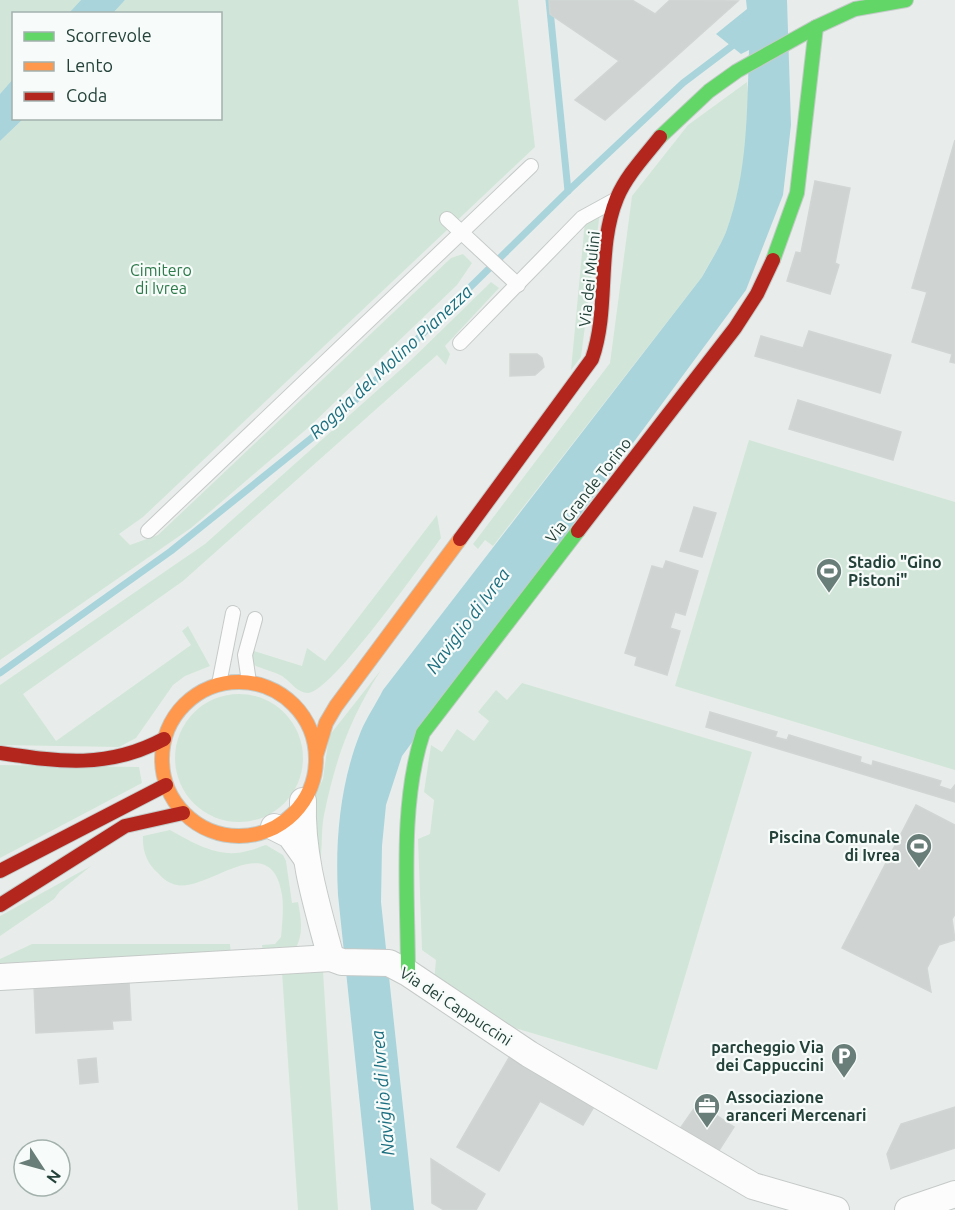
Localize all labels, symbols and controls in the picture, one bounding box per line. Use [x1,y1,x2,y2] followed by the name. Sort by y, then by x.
[12,12,222,120] legend
[66,25,152,45] text: Scorrevole
[66,55,113,75] text: Lento
[66,85,107,105] text: Coda
[575,230,603,328] street label: Via dei Mulini
[130,261,192,297] park label: Cimitero di Ivrea
[305,280,476,442] water label: Roggia del Molino Pianezza
[541,434,635,546] street label: Via Grande Torino
[848,553,942,589] place label: Stadio "Gino Pistoni"
[814,556,844,594] sports icon: Stadio "Gino Pistoni"
[421,564,513,677] water label: Naviglio di Ivrea
[769,828,900,864] place label: Piscina Comunale di Ivrea
[904,831,934,869] sports icon: Piscina Comunale di Ivrea
[397,963,515,1049] street label: Via dei Cappuccini
[367,1029,397,1157] water label: Naviglio di Ivrea
[711,1038,824,1074] place label: parcheggio Via dei Cappuccini
[829,1041,859,1079] parking icon: parcheggio Via dei Cappuccini
[726,1088,867,1124] place label: Associazione aranceri Mercenari
[692,1091,722,1129] office icon: Associazione aranceri Mercenari
[12,1138,72,1198] north arrow
[43,1167,65,1187] text: N

